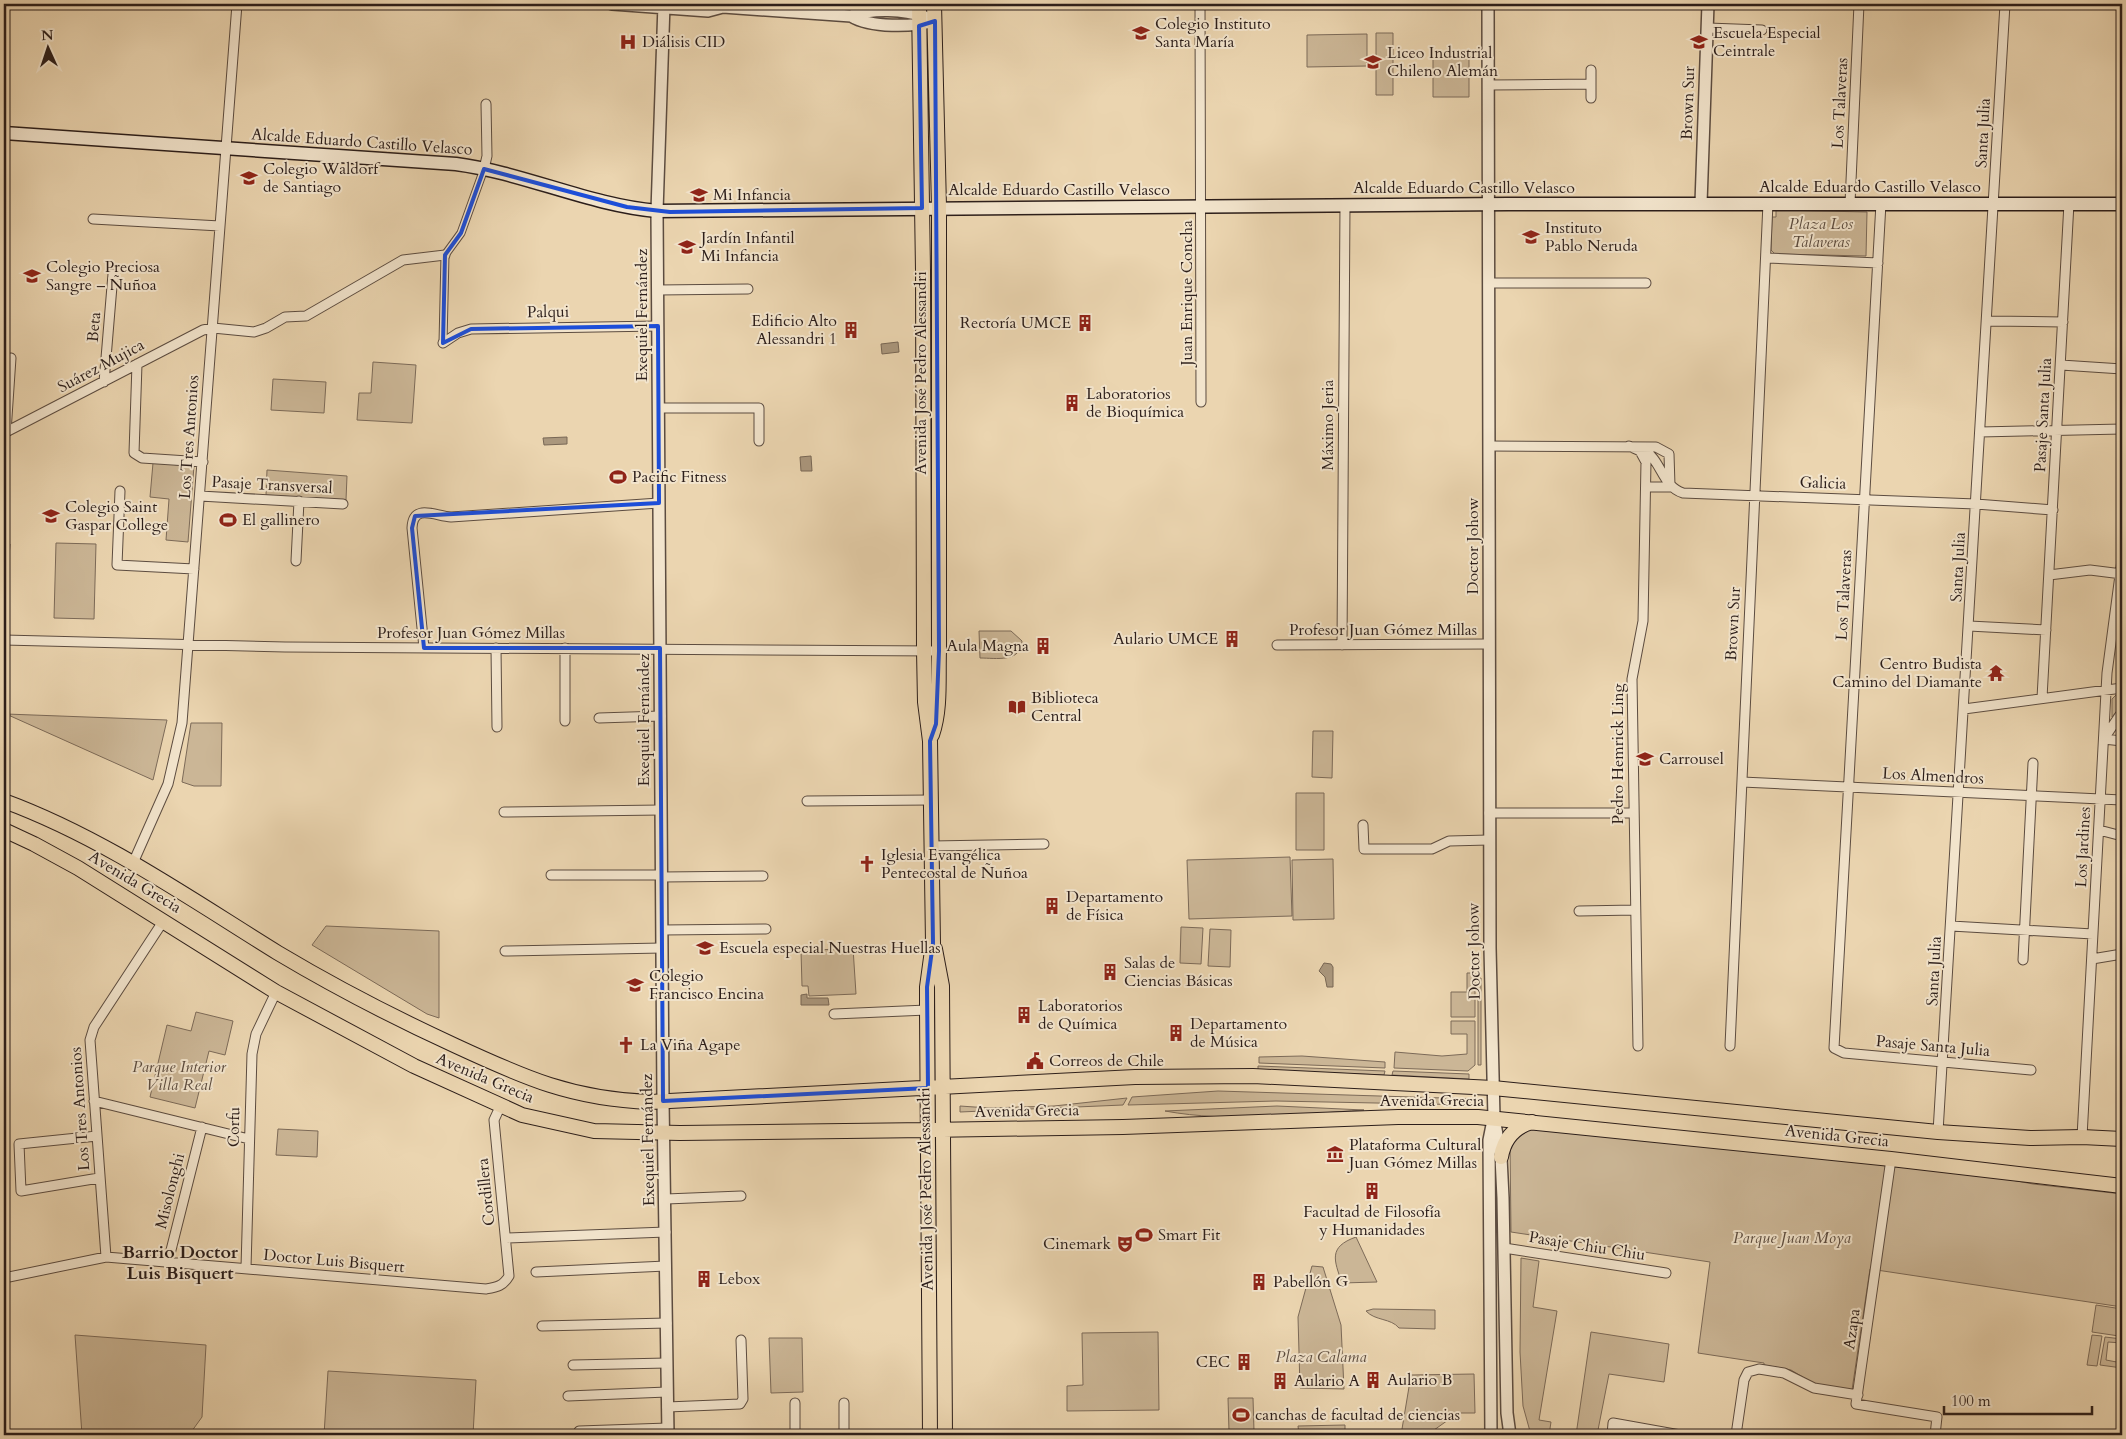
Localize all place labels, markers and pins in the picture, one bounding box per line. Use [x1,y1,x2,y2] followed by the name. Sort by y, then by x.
[1155,13,1271,53] place label: Colegio Instituto Santa María
[1713,22,1821,62] place label: Escuela Especial Ceintrale
[1131,23,1151,43] school or university icon: Colegio Instituto Santa María
[642,31,725,53] place label: Diálisis CID
[618,32,638,52] hospital icon: Diálisis CID
[1689,32,1709,52] school or university icon: Escuela Especial Ceintrale
[1387,42,1498,82] place label: Liceo Industrial Chileno Alemán
[1363,52,1383,72] school or university icon: Liceo Industrial Chileno Alemán
[263,158,381,198] place label: Colegio Waldorf de Santiago
[239,168,259,188] school or university icon: Colegio Waldorf de Santiago
[713,184,791,206] place label: Mi Infancia
[689,185,709,205] school or university icon: Mi Infancia
[1545,217,1638,257] place label: Instituto Pablo Neruda
[699,227,795,267] place label: Jardín Infantil Mi Infancia
[1521,227,1541,247] school or university icon: Instituto Pablo Neruda
[677,237,697,257] school or university icon: Jardín Infantil Mi Infancia
[46,256,160,296] place label: Colegio Preciosa Sangre – Ñuñoa
[22,266,42,286] school or university icon: Colegio Preciosa Sangre – Ñuñoa
[751,310,837,350] place label: Edificio Alto Alessandri 1
[960,312,1071,334] place label: Rectoría UMCE
[1075,313,1095,333] building icon: Rectoría UMCE
[841,320,861,340] building icon: Edificio Alto Alessandri 1
[1086,383,1184,423] place label: Laboratorios de Bioquímica
[1062,393,1082,413] building icon: Laboratorios de Bioquímica
[632,466,727,488] place label: Pacific Fitness
[608,467,628,487] sports icon: Pacific Fitness
[65,496,168,536] place label: Colegio Saint Gaspar College
[41,506,61,526] school or university icon: Colegio Saint Gaspar College
[242,509,320,531] place label: El gallinero
[218,510,238,530] sports icon: El gallinero
[1113,628,1218,650] place label: Aulario UMCE
[1222,629,1242,649] building icon: Aulario UMCE
[947,635,1029,657] place label: Aula Magna
[1033,636,1053,656] building icon: Aula Magna
[1832,653,1982,693] place label: Centro Budista Camino del Diamante
[1986,663,2006,683] temple icon: Centro Budista Camino del Diamante
[1031,687,1099,727] place label: Biblioteca Central
[1007,697,1027,717] library icon: Biblioteca Central
[1659,748,1724,770] place label: Carrousel
[1635,749,1655,769] school or university icon: Carrousel
[881,844,1028,884] place label: Iglesia Evangélica Pentecostal de Ñuñoa
[857,854,877,874] church icon: Iglesia Evangélica Pentecostal de Ñuñoa
[1066,886,1163,926] place label: Departamento de Física
[1042,896,1062,916] building icon: Departamento de Física
[719,937,941,959] place label: Escuela especial Nuestras Huellas
[695,938,715,958] school or university icon: Escuela especial Nuestras Huellas
[1124,952,1233,992] place label: Salas de Ciencias Básicas
[1100,962,1120,982] building icon: Salas de Ciencias Básicas
[649,965,764,1005] place label: Colegio Francisco Encina
[625,975,645,995] school or university icon: Colegio Francisco Encina
[1038,995,1123,1035] place label: Laboratorios de Química
[1014,1005,1034,1025] building icon: Laboratorios de Química
[1190,1013,1287,1053] place label: Departamento de Música
[1166,1023,1186,1043] building icon: Departamento de Música
[640,1034,741,1056] place label: La Viña Agape
[616,1035,636,1055] church icon: La Viña Agape
[1049,1050,1164,1072] place label: Correos de Chile
[1025,1051,1045,1071] public building icon: Correos de Chile
[1347,1134,1481,1174] place label: Plataforma Cultural Juan Gómez Millas
[1325,1144,1345,1164] museum icon: Plataforma Cultural Juan Gómez Millas
[1362,1181,1382,1201] building icon: Facultad de Filosofía y Humanidades
[1303,1201,1441,1241] place label: Facultad de Filosofía y Humanidades
[1158,1224,1220,1246] place label: Smart Fit
[1134,1225,1154,1245] sports icon: Smart Fit
[1043,1233,1111,1255] place label: Cinemark
[1115,1234,1135,1254] theatre icon: Cinemark
[718,1268,760,1290] place label: Lebox
[694,1269,714,1289] building icon: Lebox
[1273,1271,1348,1293] place label: Pabellón G
[1249,1272,1269,1292] building icon: Pabellón G
[1196,1351,1230,1373] place label: CEC
[1234,1352,1254,1372] building icon: CEC
[1387,1369,1452,1391] place label: Aulario B
[1294,1370,1360,1392] place label: Aulario A
[1363,1370,1383,1390] building icon: Aulario B
[1270,1371,1290,1391] building icon: Aulario A
[1255,1404,1460,1426] place label: canchas de facultad de ciencias
[1231,1405,1251,1425] sports icon: canchas de facultad de ciencias

